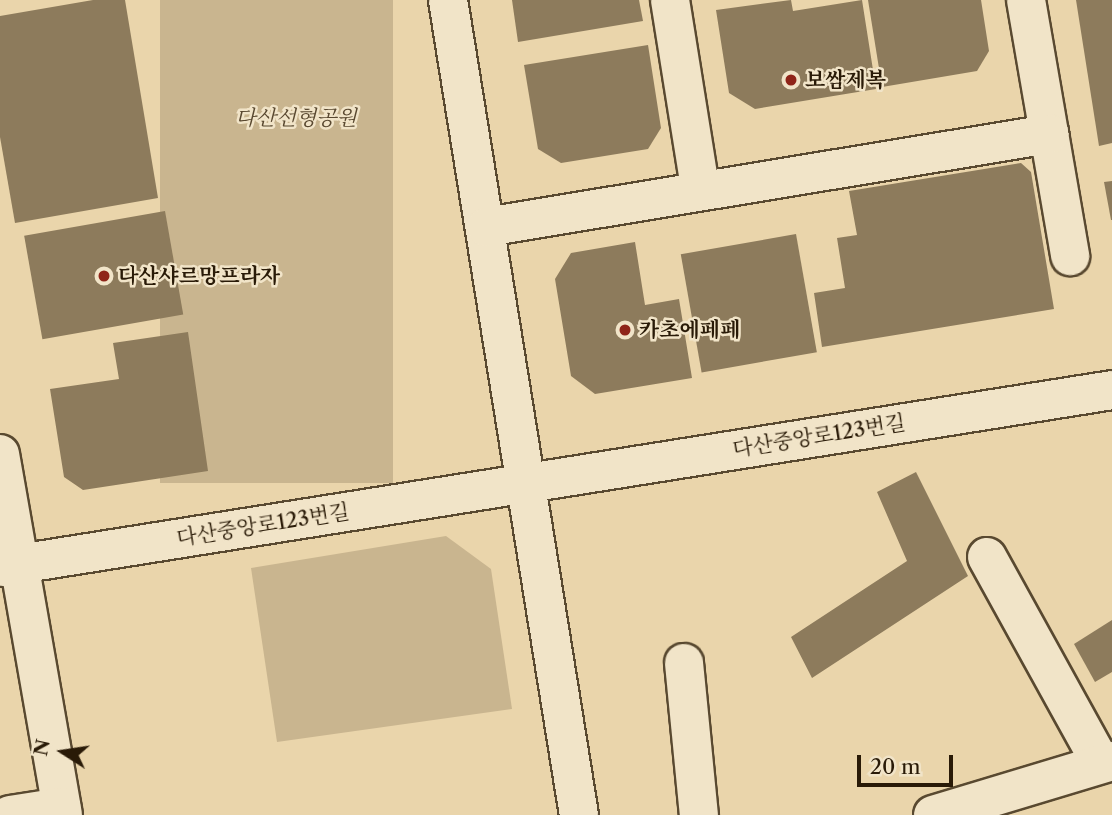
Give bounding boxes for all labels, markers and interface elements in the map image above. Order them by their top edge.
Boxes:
place label: 보쌈제복 [805,67,886,93]
marker: 보쌈제복 [783,72,799,88]
park label: 다산선형공원 [235,105,357,131]
place label: 다산샤르망프라자 [118,263,280,289]
marker: 다산샤르망프라자 [96,268,112,284]
place label: 카초에페페 [639,317,740,343]
marker: 카초에페페 [617,322,633,338]
street label: 다산중앙로123번길 [731,410,907,462]
street label: 다산중앙로123번길 [175,499,351,551]
north arrow [28,717,98,787]
text: N [29,737,55,758]
scale bar [860,742,956,786]
text: 20 m [870,754,921,779]

